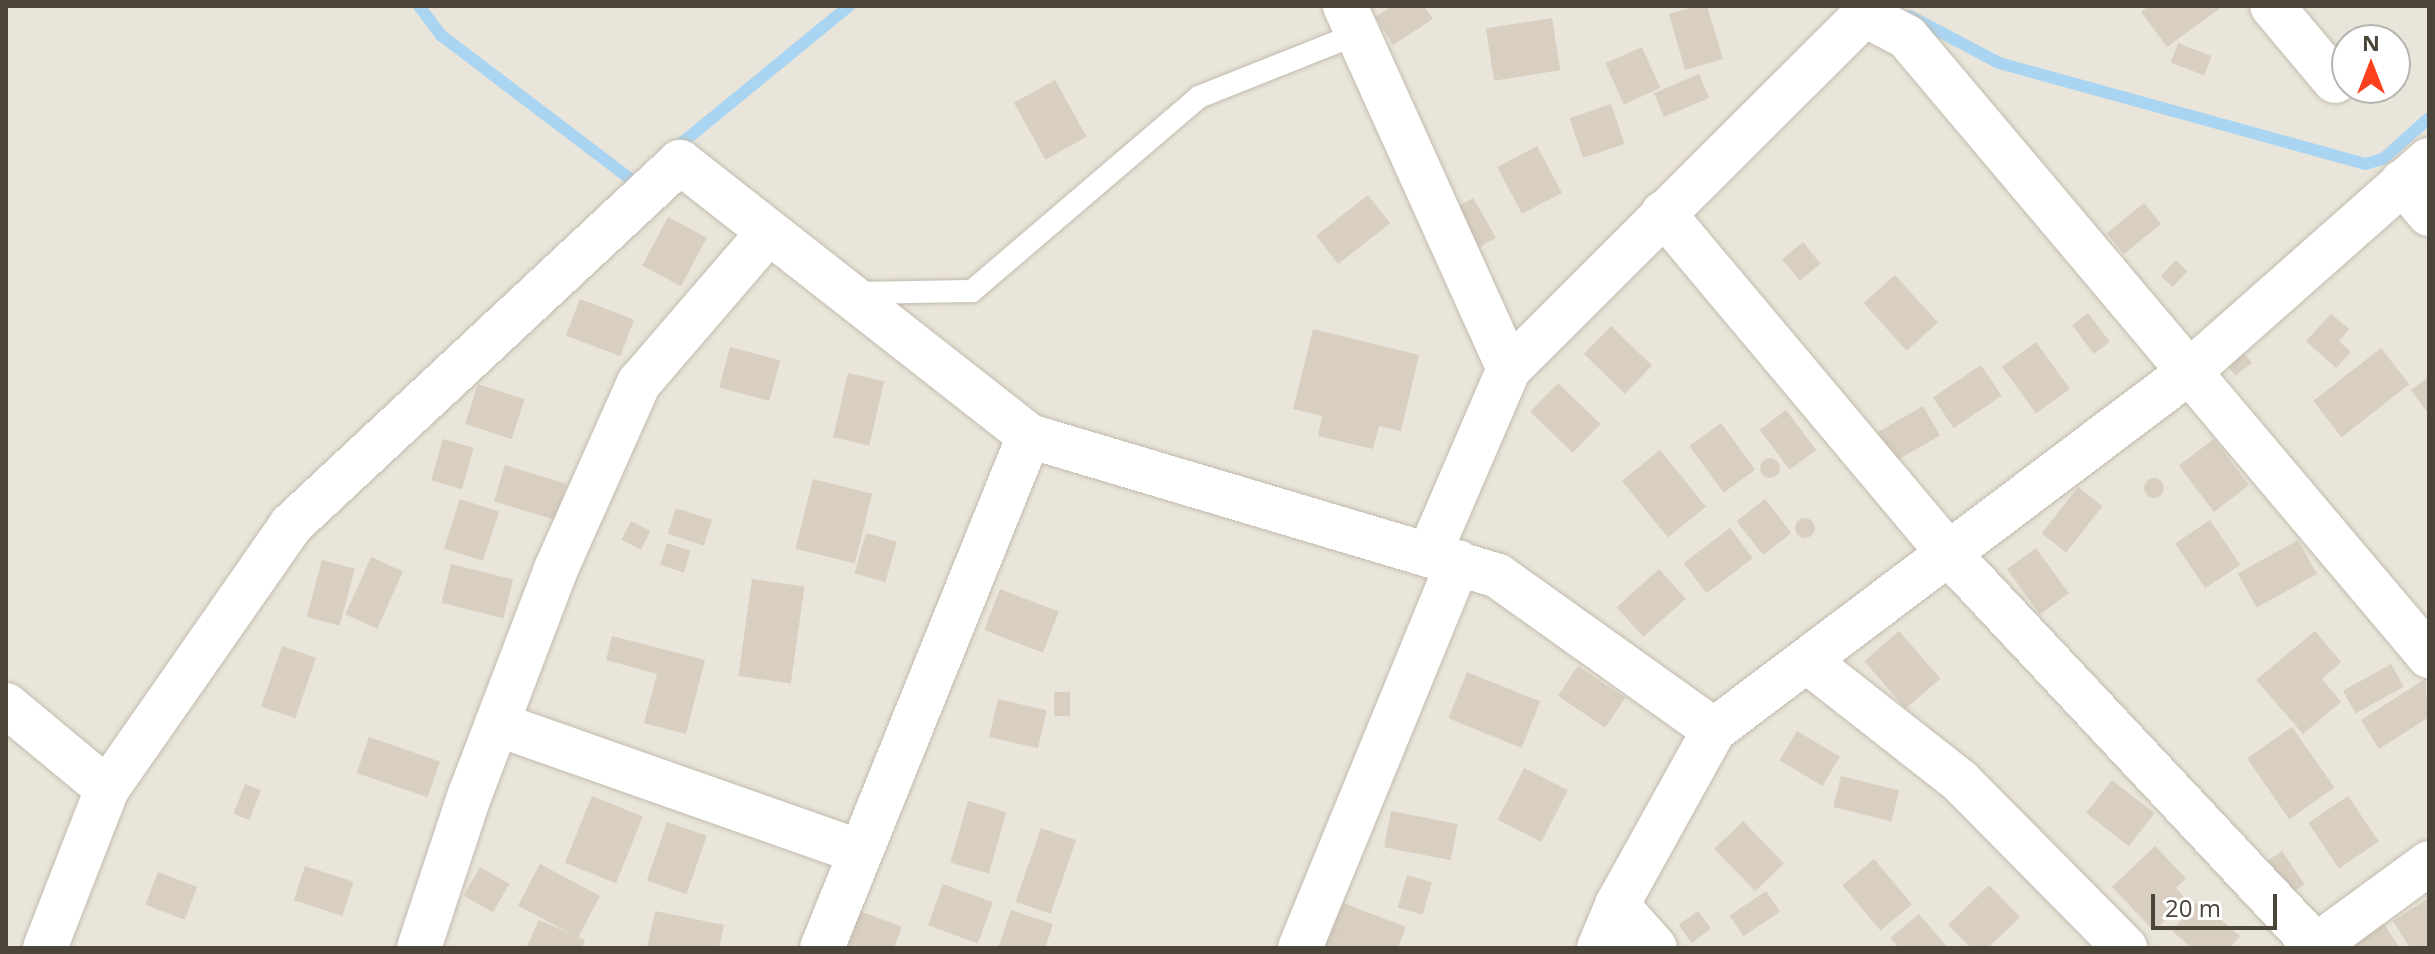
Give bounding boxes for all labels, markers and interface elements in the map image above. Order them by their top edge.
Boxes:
north arrow [2331,24,2411,104]
text: N [2362,27,2380,57]
scale bar [2155,878,2281,928]
text: 20 m [2165,891,2221,924]

